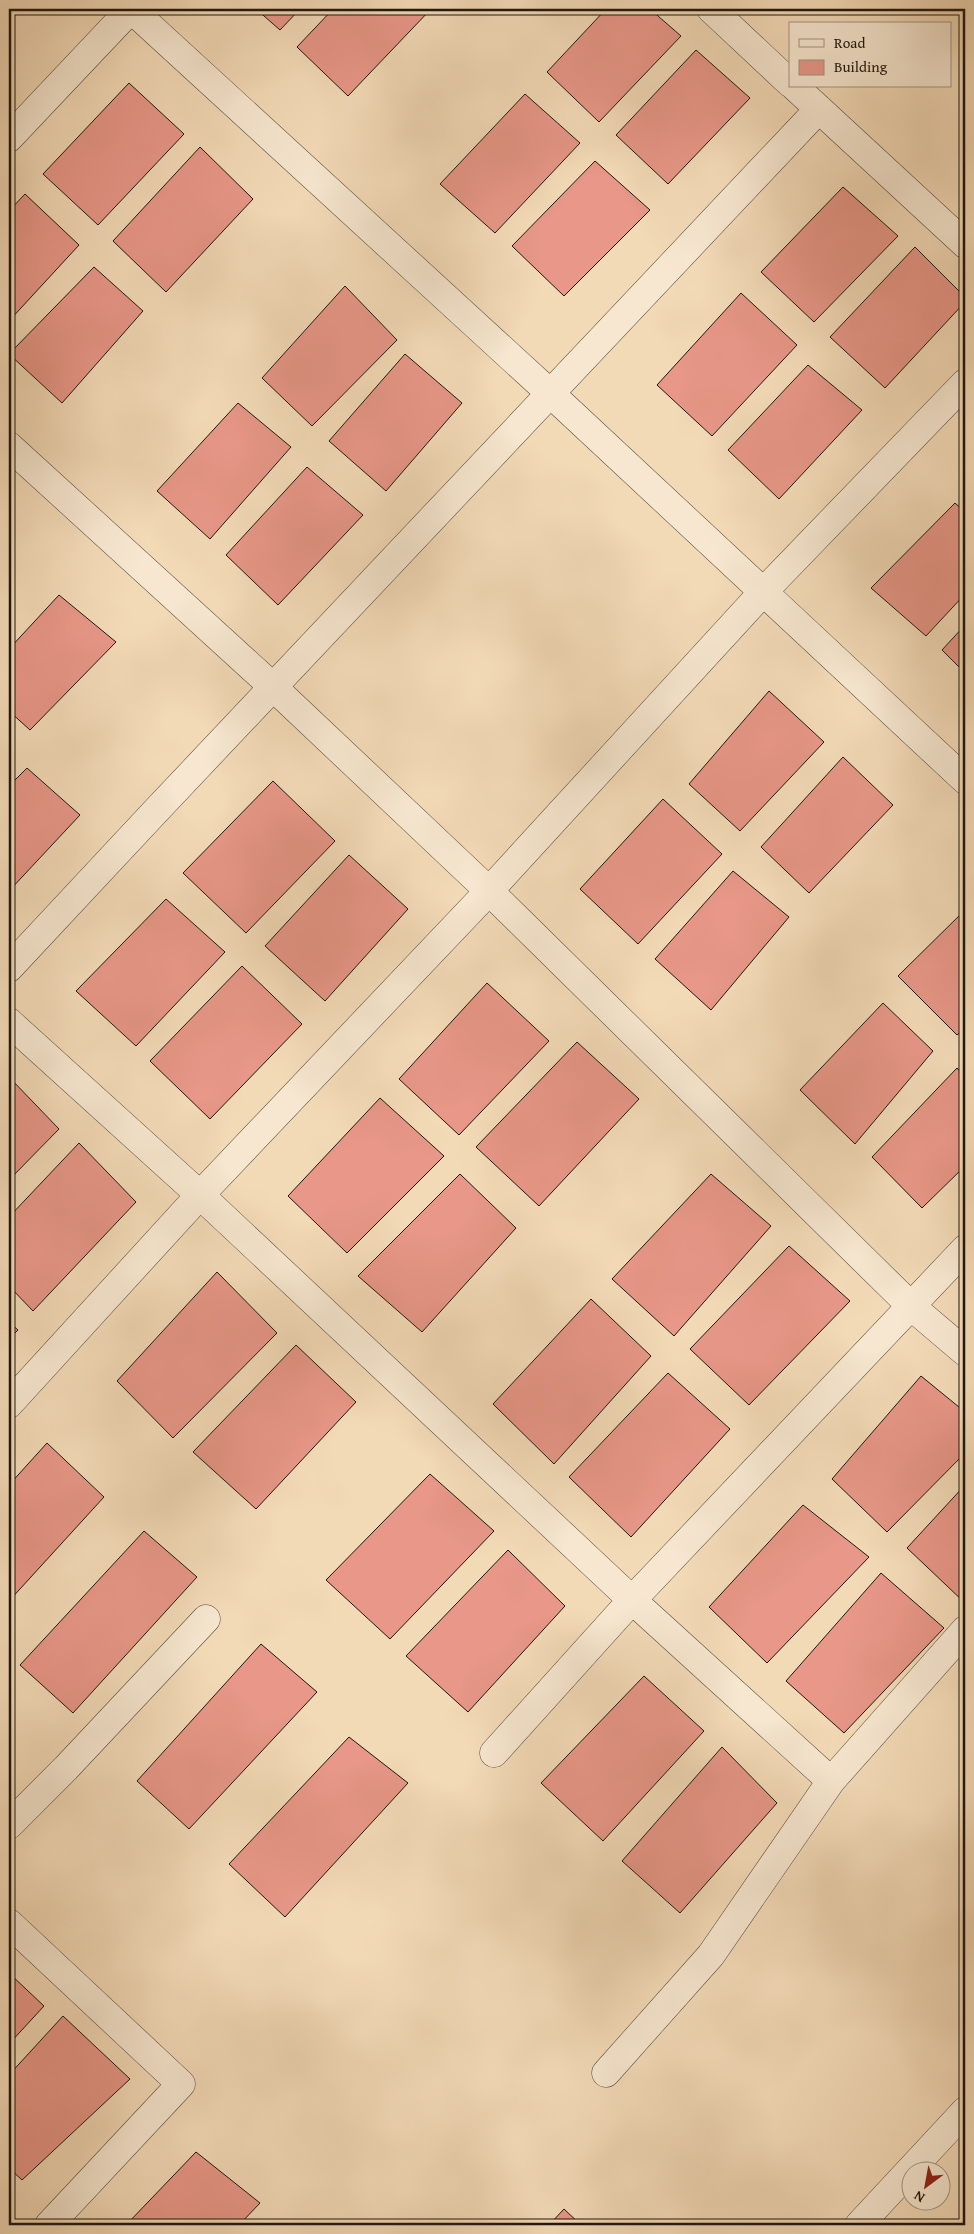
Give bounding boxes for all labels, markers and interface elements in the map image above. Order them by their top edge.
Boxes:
legend [789,22,952,88]
text: Road [834,32,865,53]
text: Building [834,56,888,77]
north arrow [902,2162,952,2212]
text: N [909,2186,928,2208]

